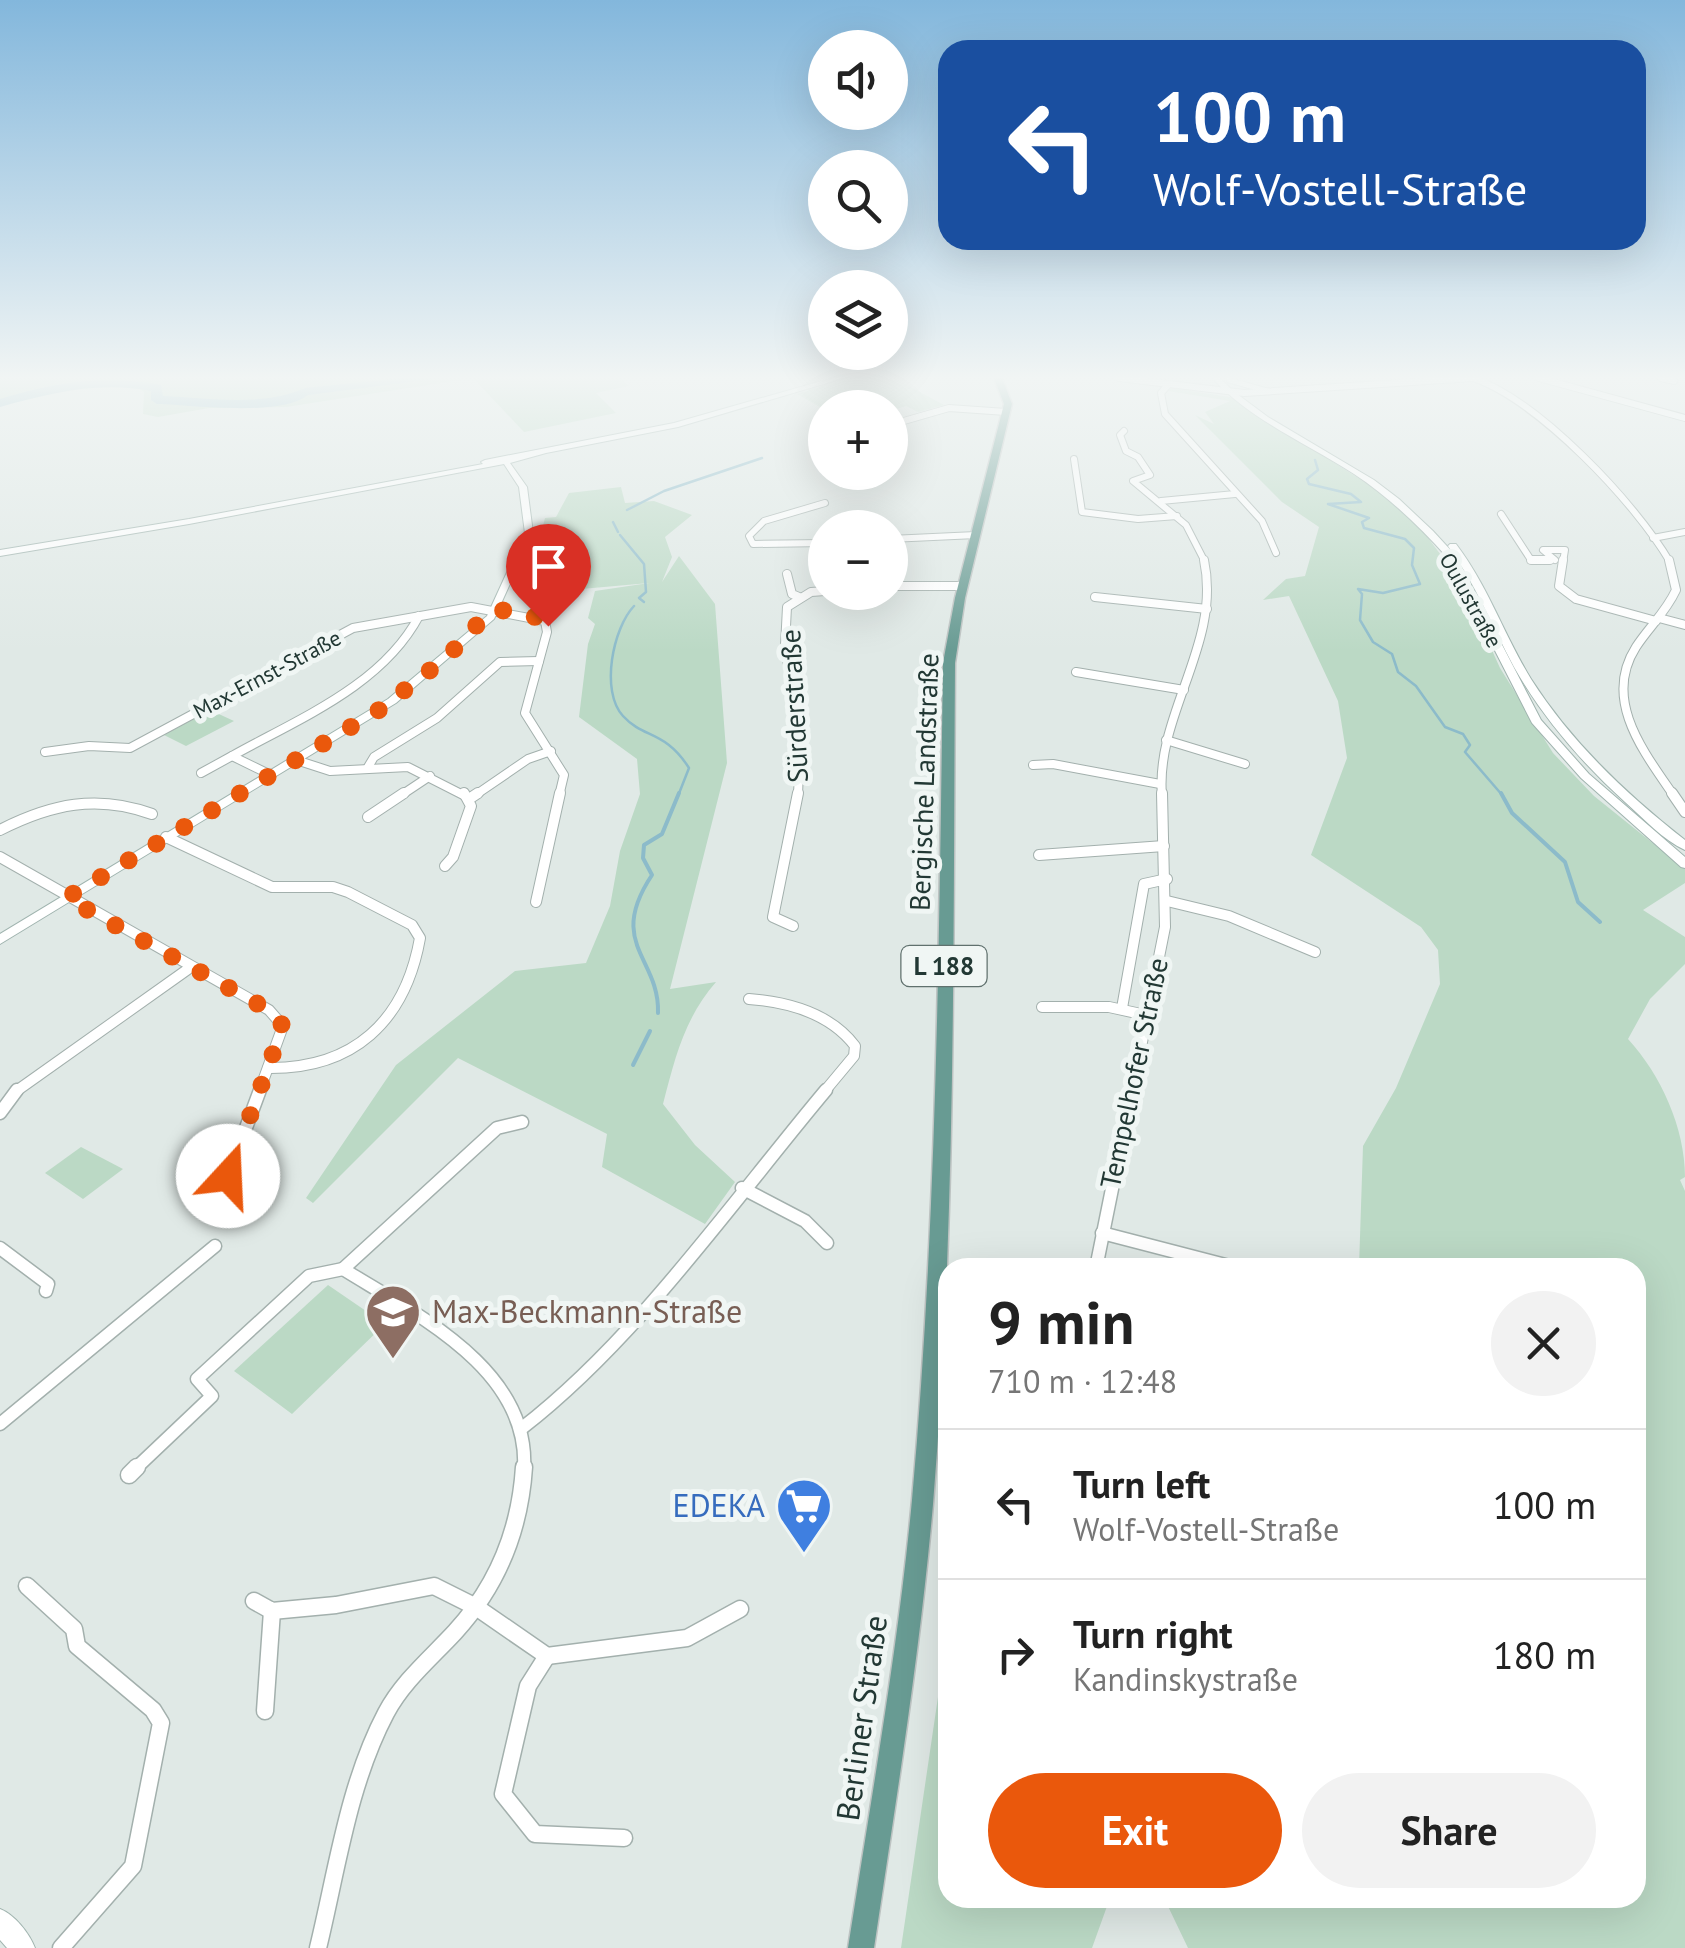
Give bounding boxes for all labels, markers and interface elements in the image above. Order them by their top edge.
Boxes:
map controls [808,30,908,610]
button: sound [808,30,908,130]
text: 100 m [1153,71,1346,161]
icon: left [988,80,1118,210]
button: search [808,150,908,250]
text: Wolf-Vostell-Straße [1153,159,1527,217]
button: layers [808,270,908,370]
button: + [808,390,908,490]
button: − [808,510,908,610]
pin [506,524,591,627]
icon: arrive [521,539,576,594]
street label: Oulustraße [1433,548,1509,652]
street label: Max-Ernst-Straße [188,623,346,725]
street label: Sürderstraße [771,628,816,784]
street label: Bergische Landstraße [901,653,946,911]
road number: L 188 [902,946,986,986]
street label: Tempelhofer Straße [1091,954,1176,1192]
position arrow [176,1124,280,1228]
school or university icon: Max-Beckmann-Straße [363,1282,423,1361]
text: 9 min [988,1283,1134,1361]
place label: Max-Beckmann-Straße [432,1290,742,1332]
button: close [1491,1291,1596,1396]
text: 710 m · 12:48 [988,1360,1177,1402]
text: Turn left [1073,1459,1210,1508]
supermarket icon: EDEKA [774,1476,834,1555]
icon: left [988,1477,1043,1532]
text: 100 m [1493,1480,1596,1529]
place label: EDEKA [672,1484,765,1526]
text: Wolf-Vostell-Straße [1073,1508,1339,1550]
text: Turn right [1073,1609,1233,1658]
street label: Berliner Straße [826,1613,896,1823]
icon: right [988,1627,1043,1682]
text: 180 m [1493,1630,1596,1679]
text: Kandinskystraße [1073,1658,1298,1700]
button: Exit [988,1773,1282,1888]
button: Share [1302,1773,1596,1888]

